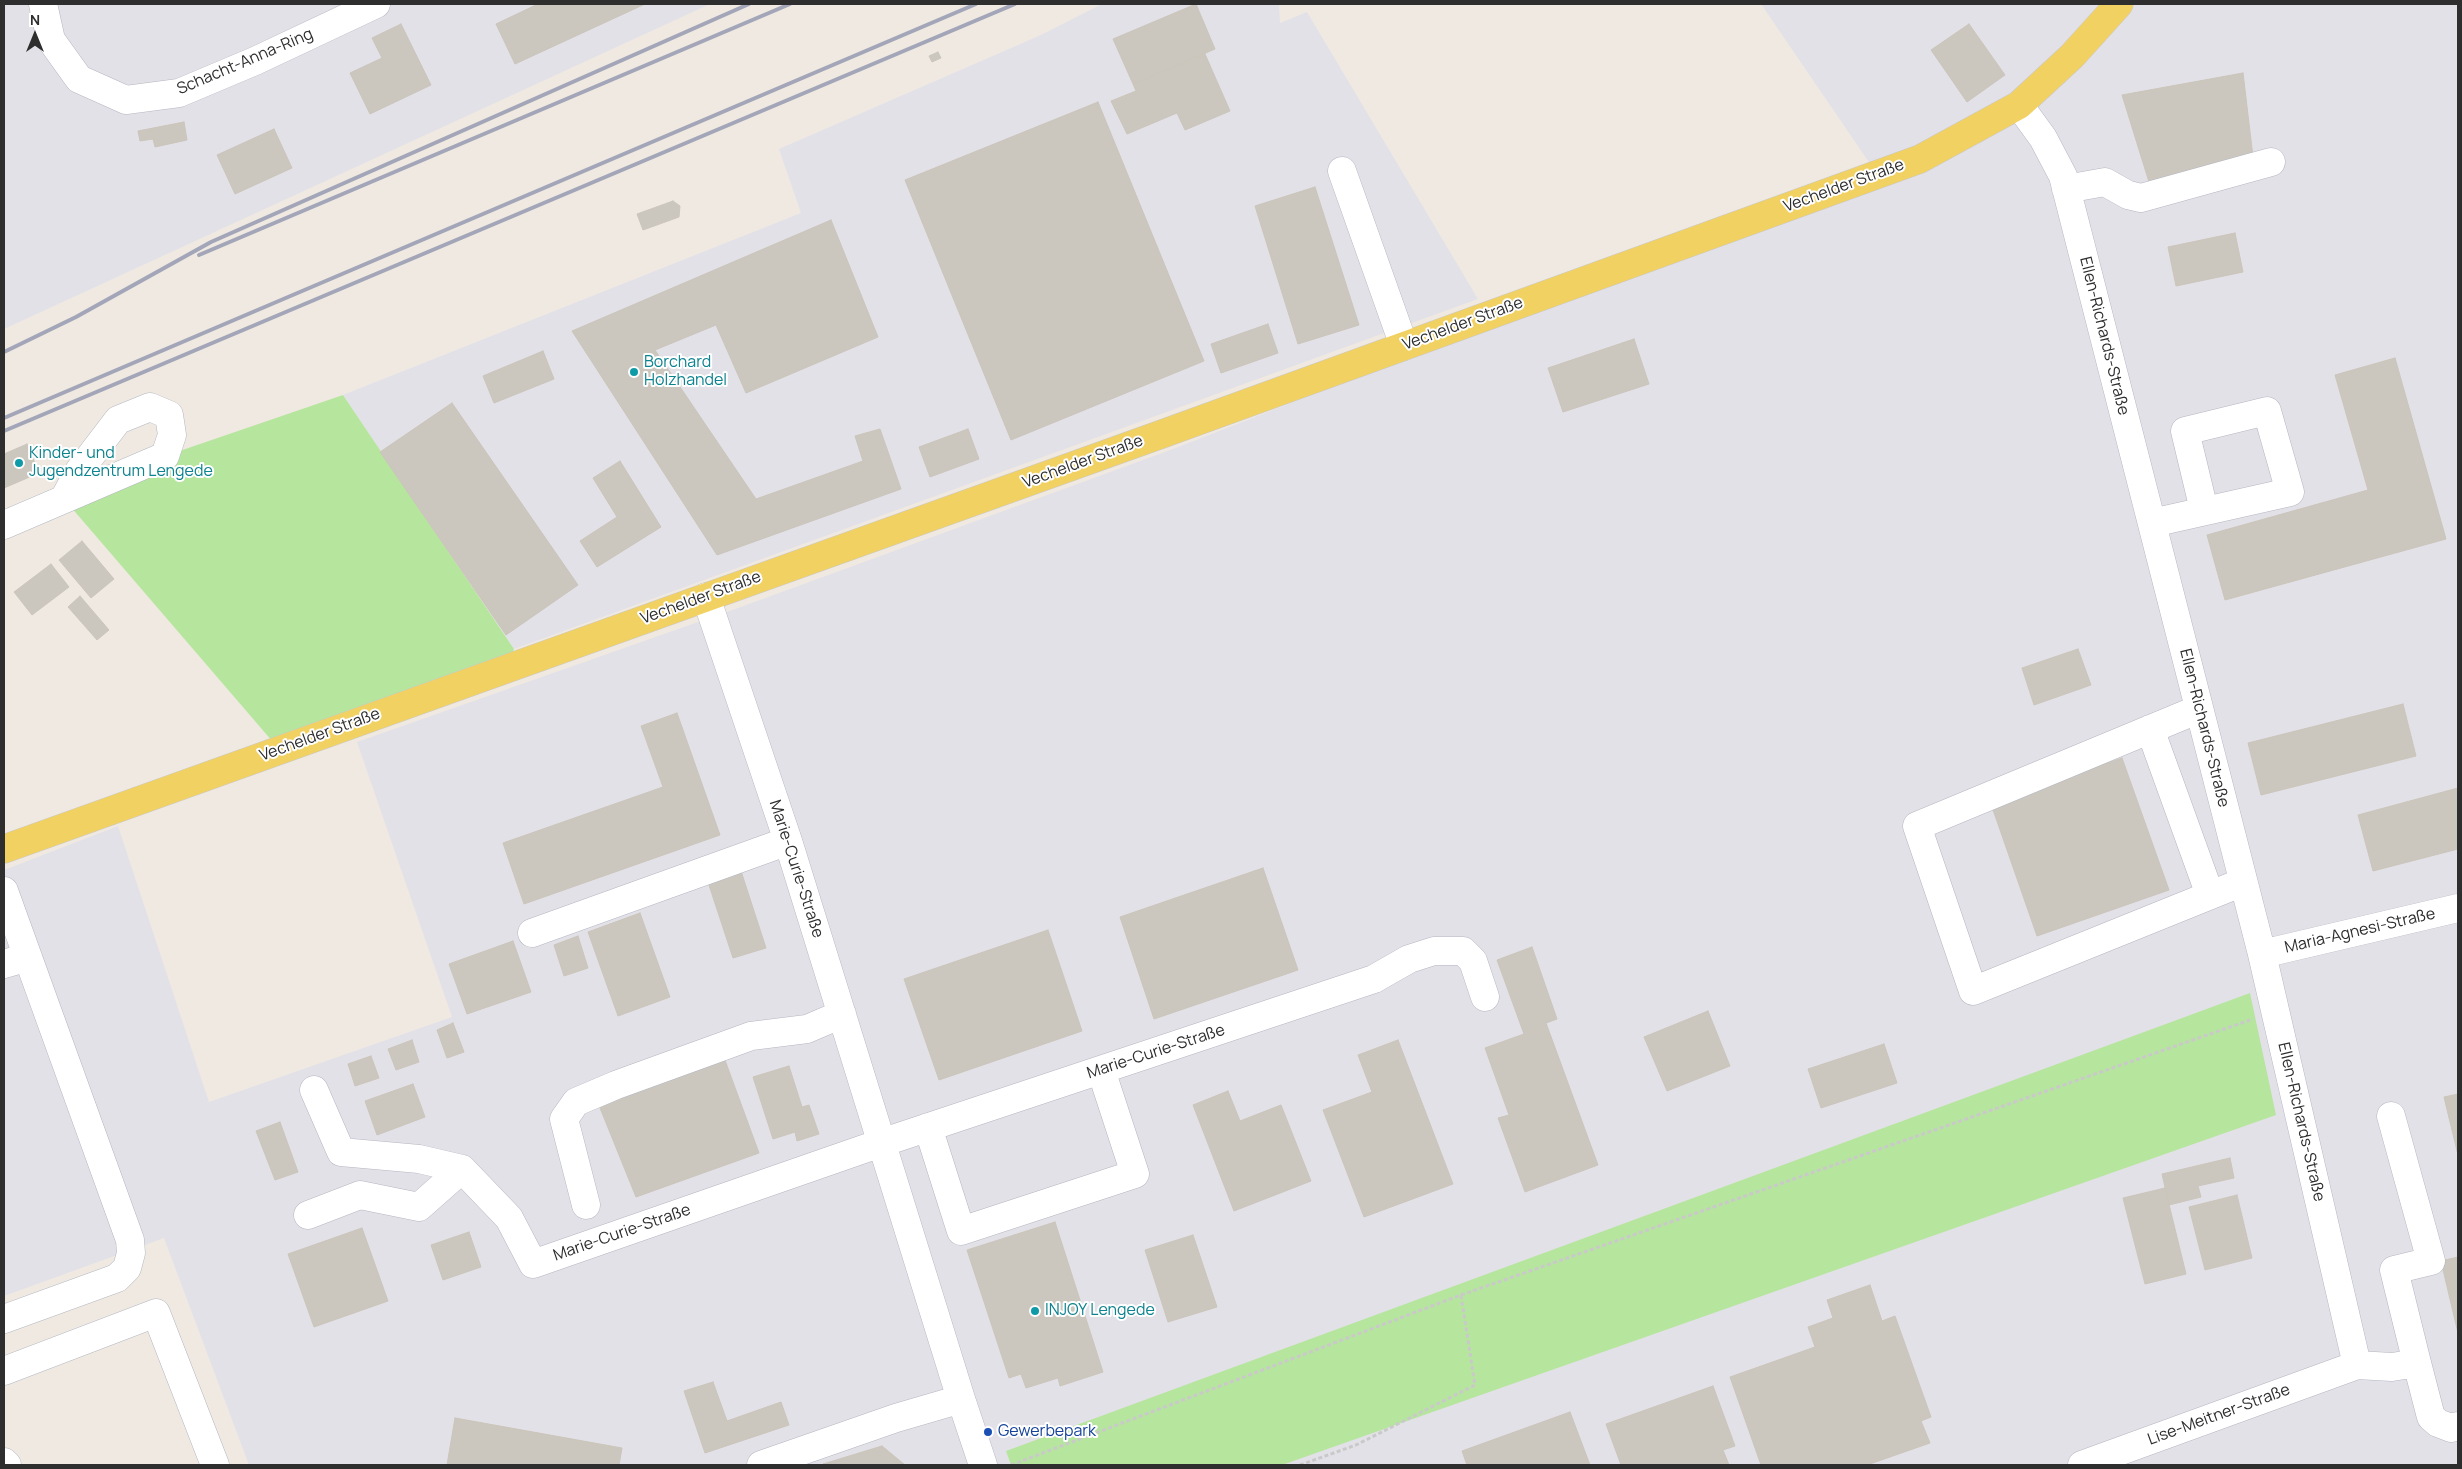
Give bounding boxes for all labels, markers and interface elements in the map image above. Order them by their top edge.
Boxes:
north arrow [10,10,60,60]
text: N [30,10,40,29]
street label: Schacht-Anna-Ring [174,25,316,99]
street label: Vechelder Straße [1781,155,1907,217]
street label: Ellen-Richards-Straße [2075,255,2133,417]
street label: Vechelder Straße [1400,293,1526,355]
place label: Borchard Holzhandel [644,353,727,391]
marker: Borchard Holzhandel [628,366,640,378]
street label: Vechelder Straße [1020,431,1146,493]
place label: Kinder- und Jugendzentrum Lengede [29,444,213,482]
marker: Kinder- und Jugendzentrum Lengede [13,457,25,469]
street label: Vechelder Straße [638,567,764,629]
street label: Ellen-Richards-Straße [2175,647,2233,809]
street label: Vechelder Straße [257,704,383,766]
street label: Marie-Curie-Straße [765,798,827,940]
street label: Maria-Agnesi-Straße [2283,904,2437,958]
street label: Marie-Curie-Straße [1085,1021,1227,1083]
street label: Ellen-Richards-Straße [2273,1041,2329,1203]
street label: Marie-Curie-Straße [551,1200,693,1266]
place label: INJOY Lengede [1045,1301,1155,1321]
marker: INJOY Lengede [1029,1305,1041,1317]
street label: Lise-Meitner-Straße [2145,1380,2293,1450]
place label: Gewerbepark [998,1422,1096,1442]
marker: Gewerbepark [982,1426,994,1438]

